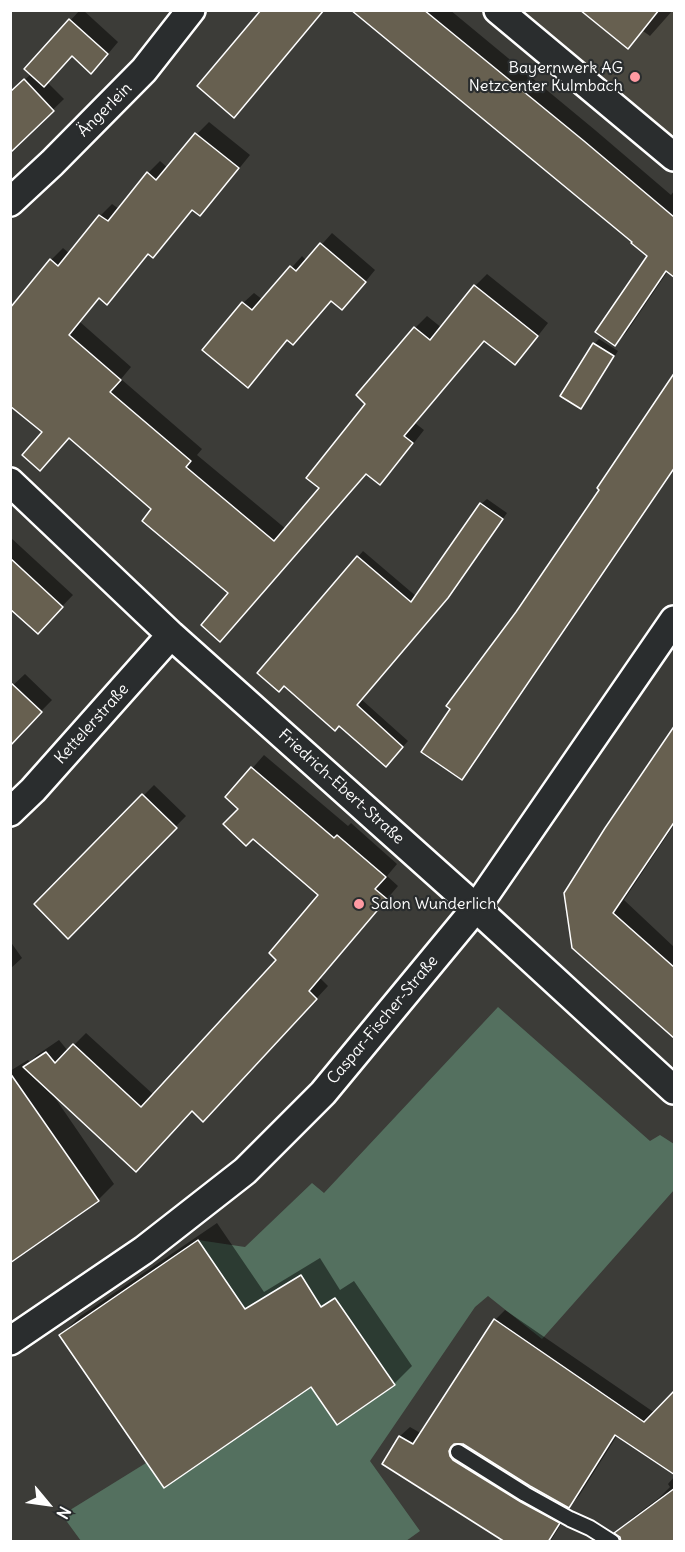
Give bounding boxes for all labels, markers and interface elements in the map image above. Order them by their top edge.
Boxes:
place label: Bayernwerk AG Netzcenter Kulmbach [469,58,623,96]
marker: Bayernwerk AG Netzcenter Kulmbach [628,70,642,84]
street label: Ängerlein [74,79,136,141]
street label: Kettelerstraße [51,680,133,768]
street label: Friedrich-Ebert-Straße [274,726,408,848]
place label: Salon Wunderlich [371,894,496,914]
marker: Salon Wunderlich [352,897,366,911]
street label: Caspar-Fischer-Straße [324,952,442,1088]
north arrow [18,1474,78,1534]
text: N [52,1503,75,1522]

